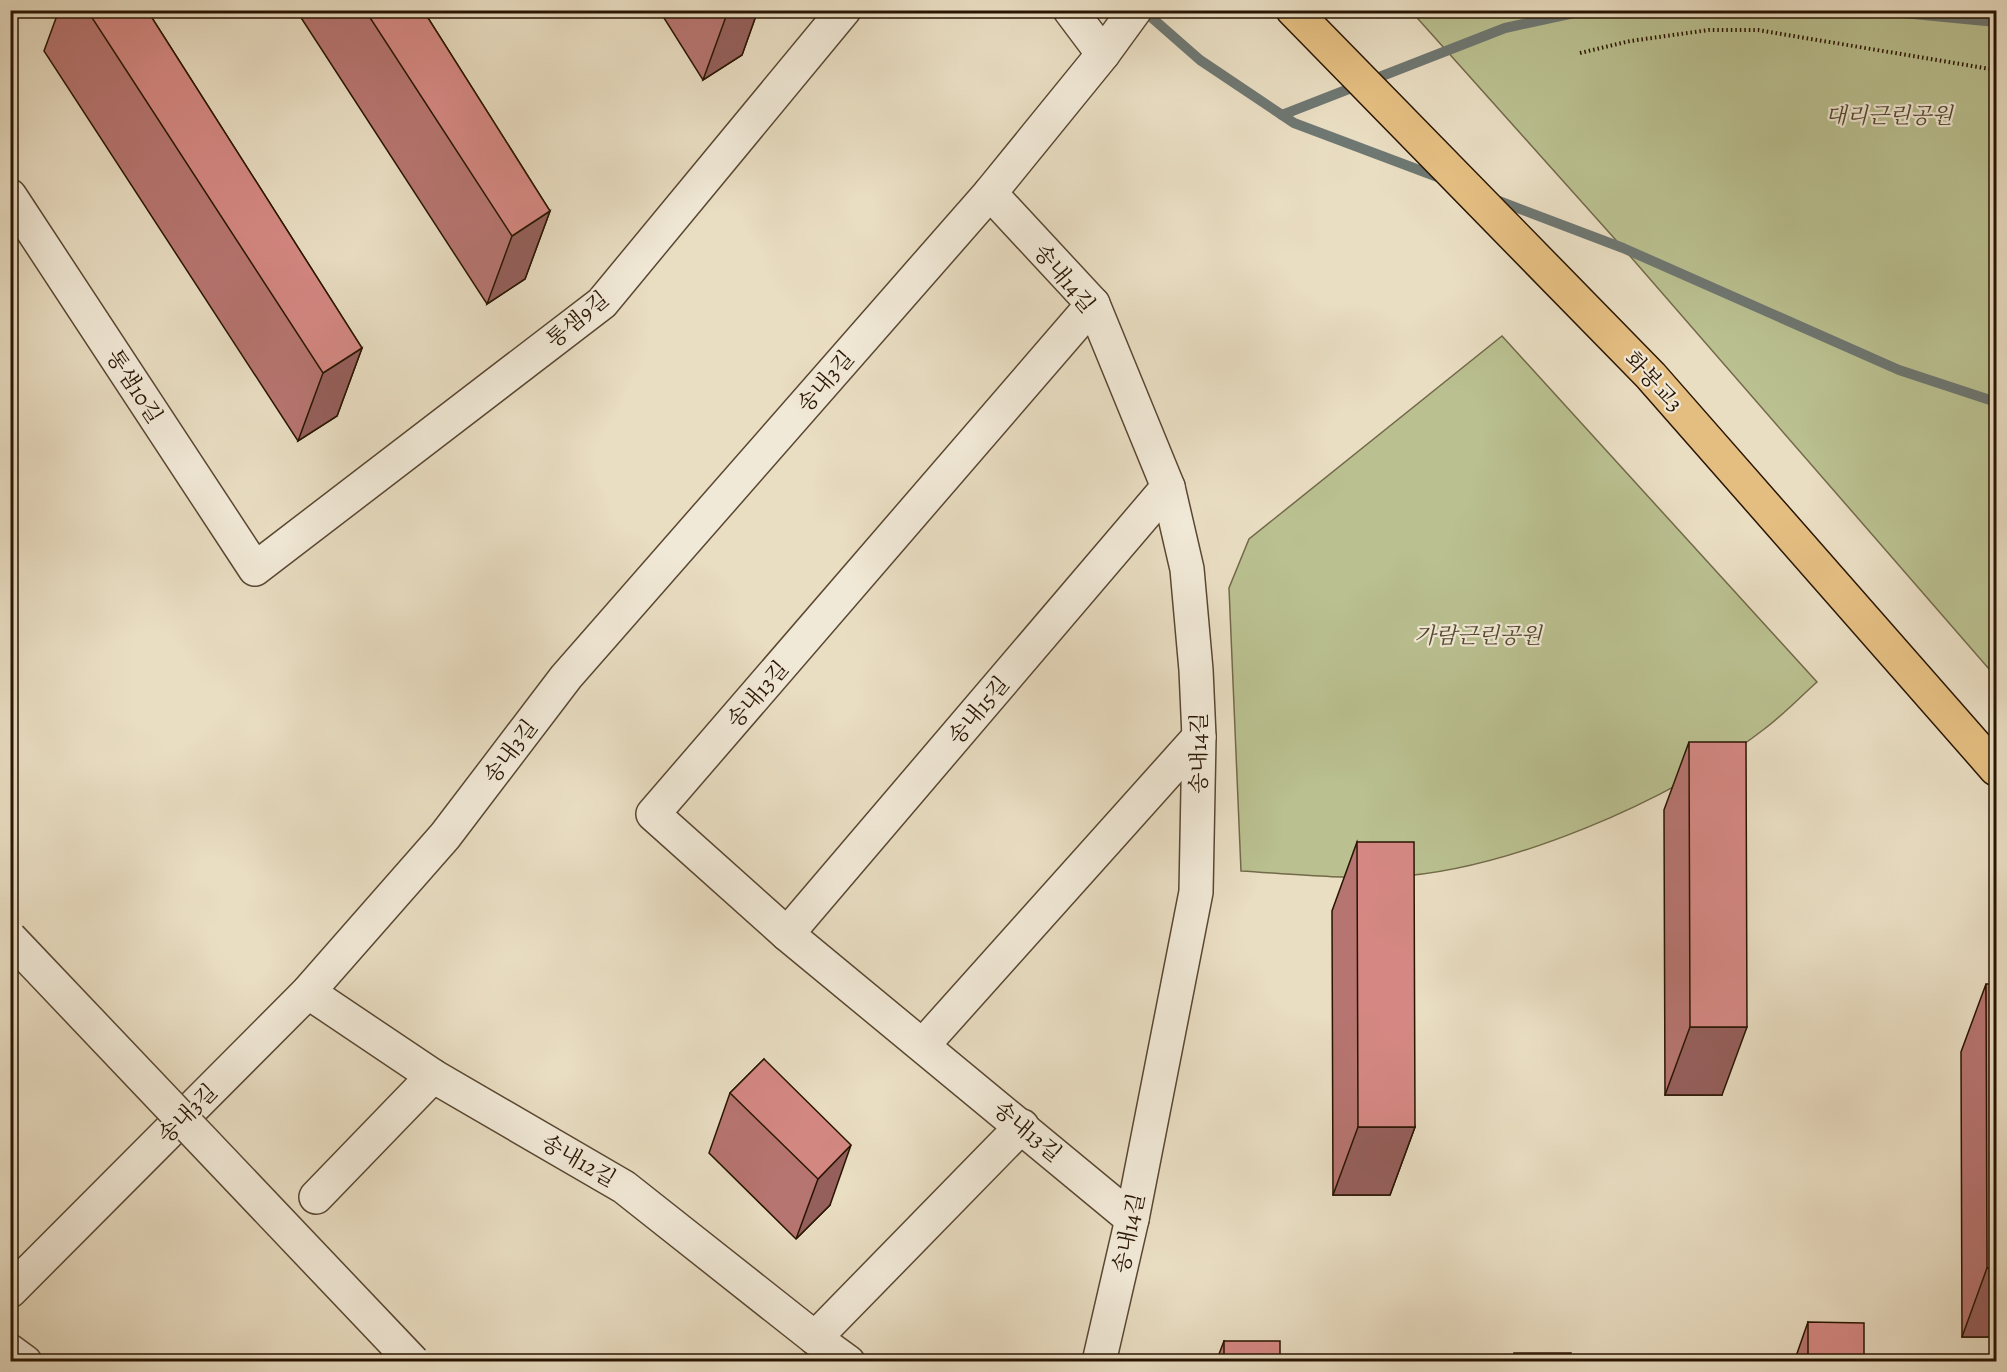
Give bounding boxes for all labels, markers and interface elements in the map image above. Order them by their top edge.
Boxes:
park label: 대리근린공원 [1825,101,1955,131]
street label: 송내14길 [1027,238,1102,319]
street label: 통샘9길 [540,285,616,355]
street label: 통샘10길 [99,344,169,430]
street label: 송내3길 [791,344,861,419]
street label: 화봉교3 [1617,345,1689,419]
park label: 가람근린공원 [1414,621,1544,651]
street label: 송내13길 [720,654,795,735]
street label: 송내15길 [941,670,1016,751]
street label: 송내14길 [1184,712,1214,794]
street label: 송내3길 [477,713,545,790]
street label: 송내3길 [151,1077,224,1150]
street label: 송내13길 [987,1094,1068,1169]
street label: 송내12길 [536,1127,621,1194]
street label: 송내14길 [1106,1190,1152,1276]

